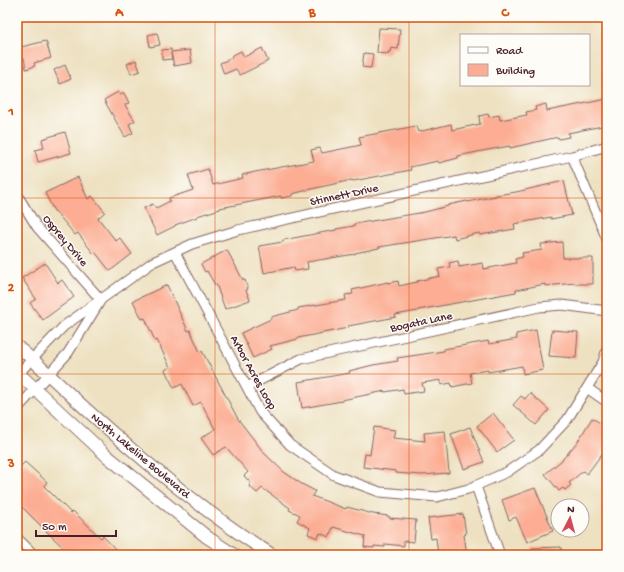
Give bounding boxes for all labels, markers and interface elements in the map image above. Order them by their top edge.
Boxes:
text: A [114,6,124,21]
text: B [308,6,317,21]
text: C [500,6,510,21]
legend [460,34,590,86]
text: Road [496,45,523,59]
text: Building [495,65,535,79]
text: 1 [7,105,14,120]
street label: Stinnett Drive [309,182,381,210]
street label: Osprey Drive [39,213,91,270]
text: 2 [8,281,15,296]
street label: Bogata Lane [388,309,455,337]
street label: Arbor Acres Loop [226,333,278,413]
street label: North Lakeline Boulevard [87,411,193,503]
text: 3 [7,457,15,472]
north arrow [550,498,590,538]
text: N [567,504,575,516]
scale bar [36,512,116,538]
text: 50 m [42,521,67,535]

